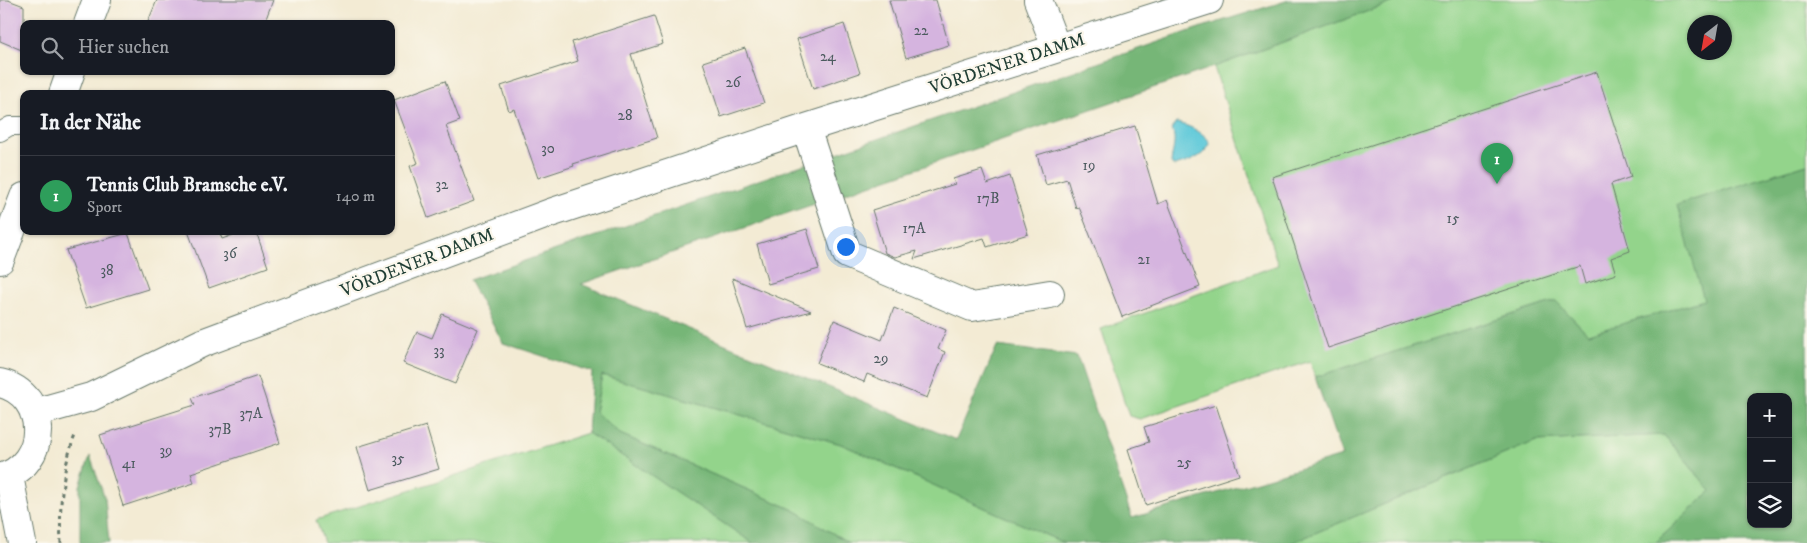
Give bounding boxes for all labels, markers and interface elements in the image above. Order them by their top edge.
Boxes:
north arrow [1687,15,1732,60]
search box [20,20,395,75]
house number: 22 [914,21,929,40]
street label: VÖRDENER DAMM [926,28,1088,100]
icon: search [38,34,66,62]
text: Hier suchen [78,36,169,59]
house number: 24 [820,47,836,66]
house number: 26 [725,73,742,92]
house number: 28 [618,106,632,125]
text: In der Nähe [40,110,141,136]
house number: 30 [541,139,555,158]
pin: 1 [1481,143,1513,184]
house number: 19 [1083,156,1095,175]
text: Tennis Club Bramsche e.V. [87,174,288,197]
house number: 32 [436,175,449,194]
text: 1 [53,186,59,206]
text: 140 m [336,186,375,206]
house number: 17B [977,189,999,208]
text: Sport [87,197,122,217]
house number: 15 [1447,209,1460,228]
house number: 17A [903,219,926,238]
street label: VÖRDENER DAMM [337,224,497,303]
your location [833,234,859,260]
house number: 36 [223,244,238,263]
house number: 21 [1138,250,1150,269]
house number: 38 [100,261,114,280]
house number: 33 [433,341,445,360]
house number: 29 [874,349,888,368]
map controls [1747,393,1792,528]
button: + [1747,393,1792,438]
house number: 37A [239,404,263,423]
house number: 37B [209,420,232,439]
button: − [1747,438,1792,483]
house number: 39 [159,441,173,460]
house number: 35 [391,449,405,468]
house number: 25 [1177,453,1192,472]
house number: 41 [122,454,136,473]
button: layers [1747,483,1792,528]

